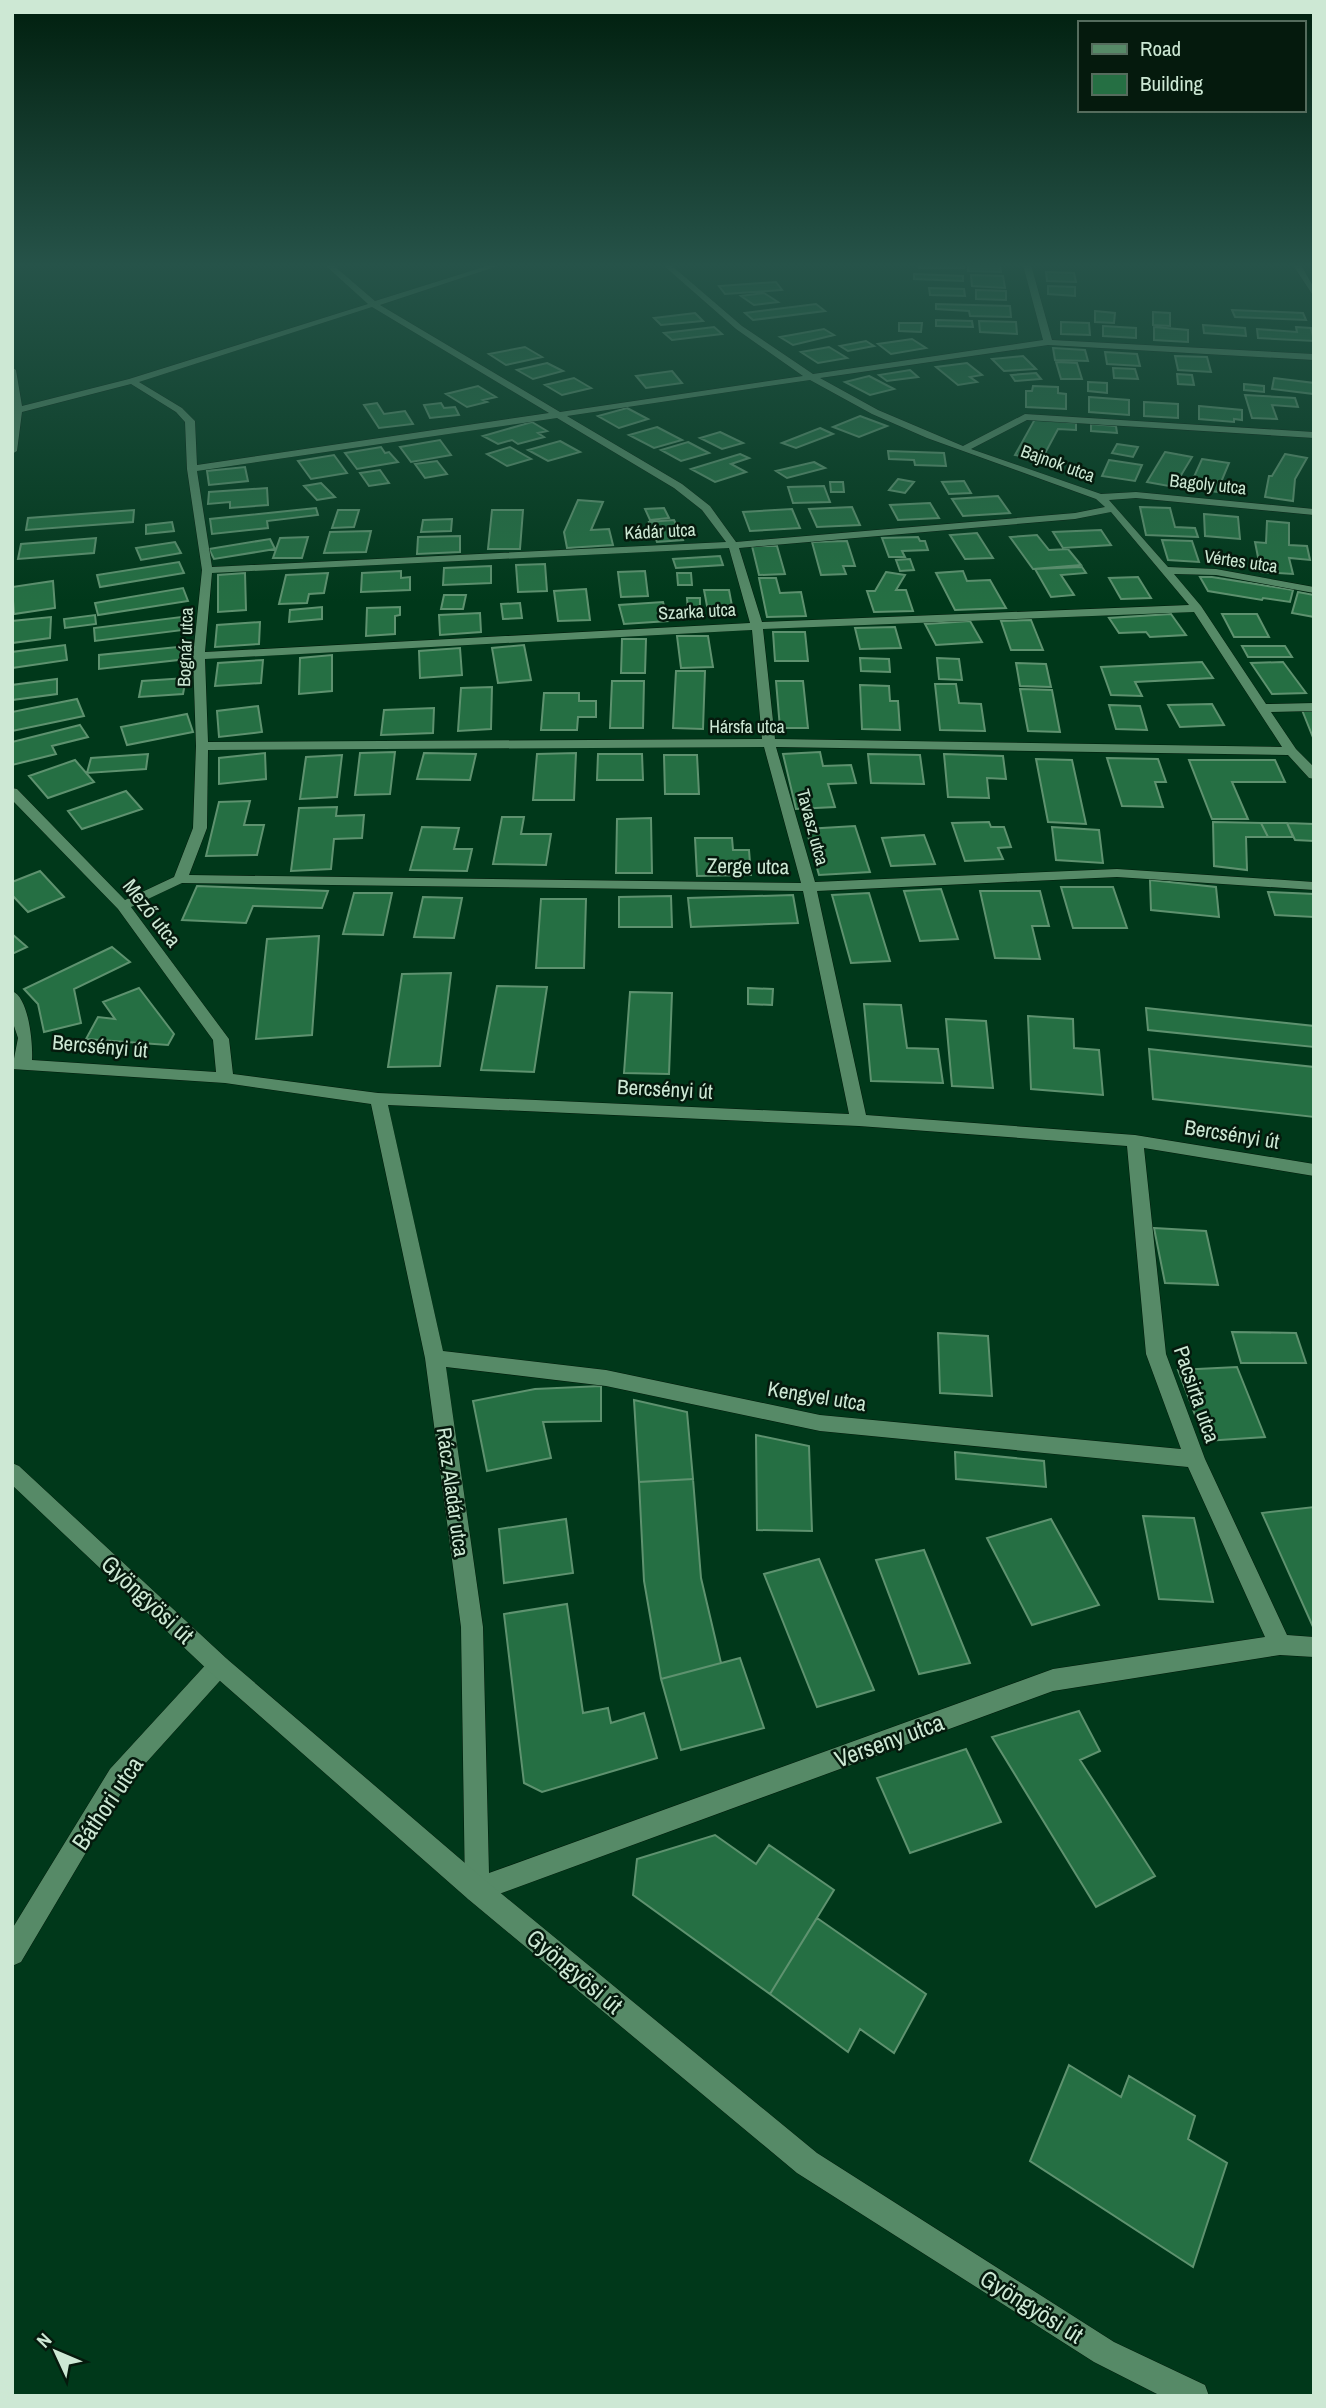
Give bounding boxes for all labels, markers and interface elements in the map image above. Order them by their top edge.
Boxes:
legend [1078,21,1305,112]
text: Road [1140,34,1181,63]
text: Building [1140,69,1204,98]
street label: Bajnok utca [1017,438,1099,488]
street label: Bagoly utca [1168,468,1248,500]
street label: Kádár utca [624,517,696,545]
street label: Vértes utca [1203,543,1279,579]
street label: Szarka utca [657,596,737,626]
street label: Bognár utca [171,607,199,687]
street label: Hársfa utca [709,714,785,739]
street label: Tavasz utca [791,786,835,868]
street label: Zerge utca [707,851,790,881]
street label: Mező utca [116,873,188,954]
street label: Bercsényi út [51,1027,149,1065]
street label: Bercsényi út [616,1072,714,1106]
street label: Bercsényi út [1182,1112,1282,1156]
street label: Pacsirta utca [1167,1342,1227,1447]
street label: Kengyel utca [766,1374,869,1418]
street label: Rácz Aladár utca [430,1426,476,1559]
street label: Gyöngyösi út [95,1548,202,1651]
street label: Verseny utca [830,1705,948,1774]
street label: Báthori utca [64,1750,150,1856]
street label: Gyöngyösi út [520,1921,630,2021]
street label: Gyöngyösi út [974,2262,1090,2351]
north arrow [21,2317,91,2387]
text: N [31,2327,57,2353]

